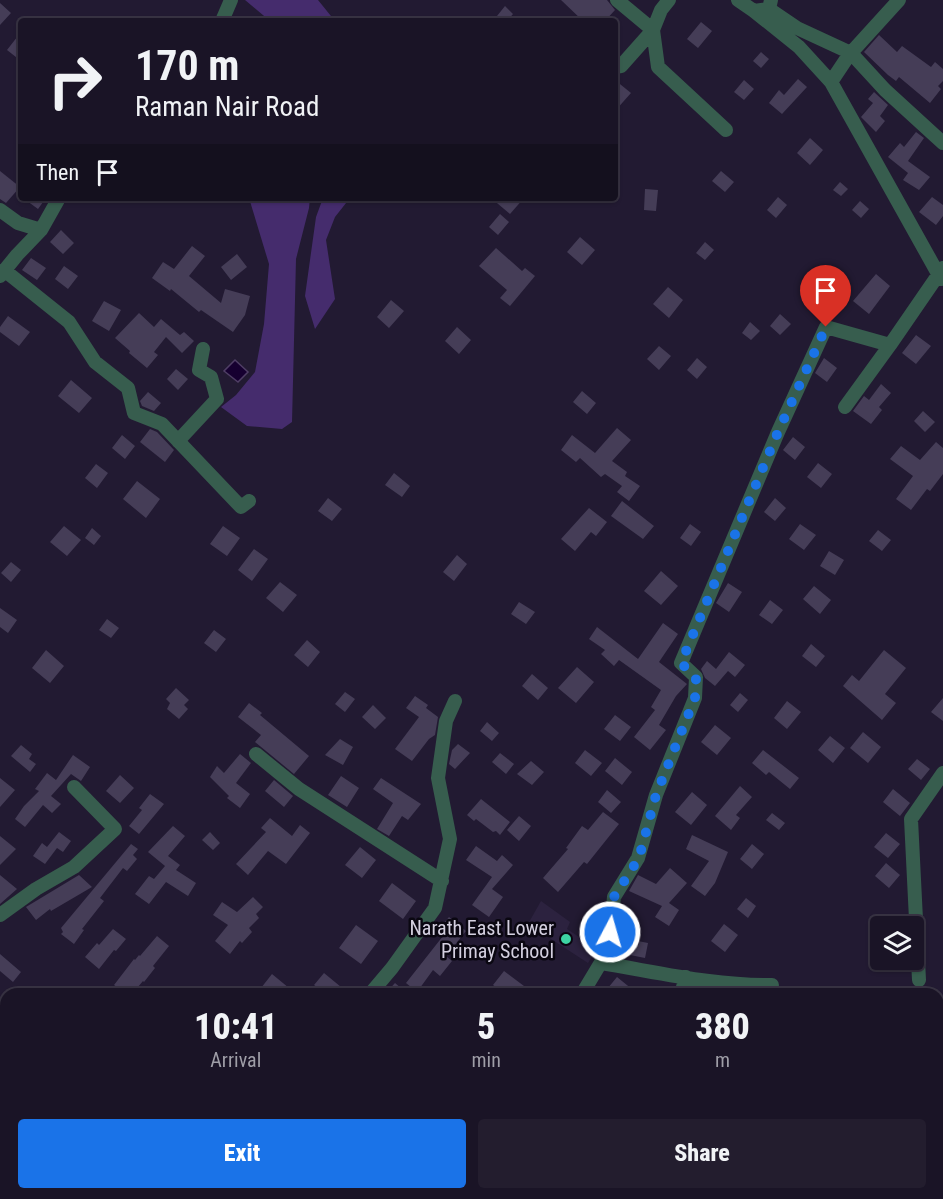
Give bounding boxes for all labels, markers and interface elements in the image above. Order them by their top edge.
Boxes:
text: 170 m [135,41,240,90]
icon: right [36,42,114,120]
text: Raman Nair Road [135,91,319,123]
icon: arrive [91,156,124,189]
text: Then [36,160,79,185]
pin [800,265,851,327]
icon: arrive [809,274,842,307]
position arrow [578,900,642,964]
place label: Narath East Lower Primay School [409,916,554,963]
map controls [870,916,924,970]
button: layers [870,916,924,970]
marker: Narath East Lower Primay School [559,932,573,946]
text: 10:41 [194,1006,277,1048]
text: 5 [477,1006,495,1048]
text: 380 [695,1006,750,1048]
text: Arrival [210,1048,261,1072]
text: min [472,1048,501,1072]
text: m [715,1048,730,1072]
button: Exit [18,1119,466,1188]
button: Share [478,1119,926,1188]

